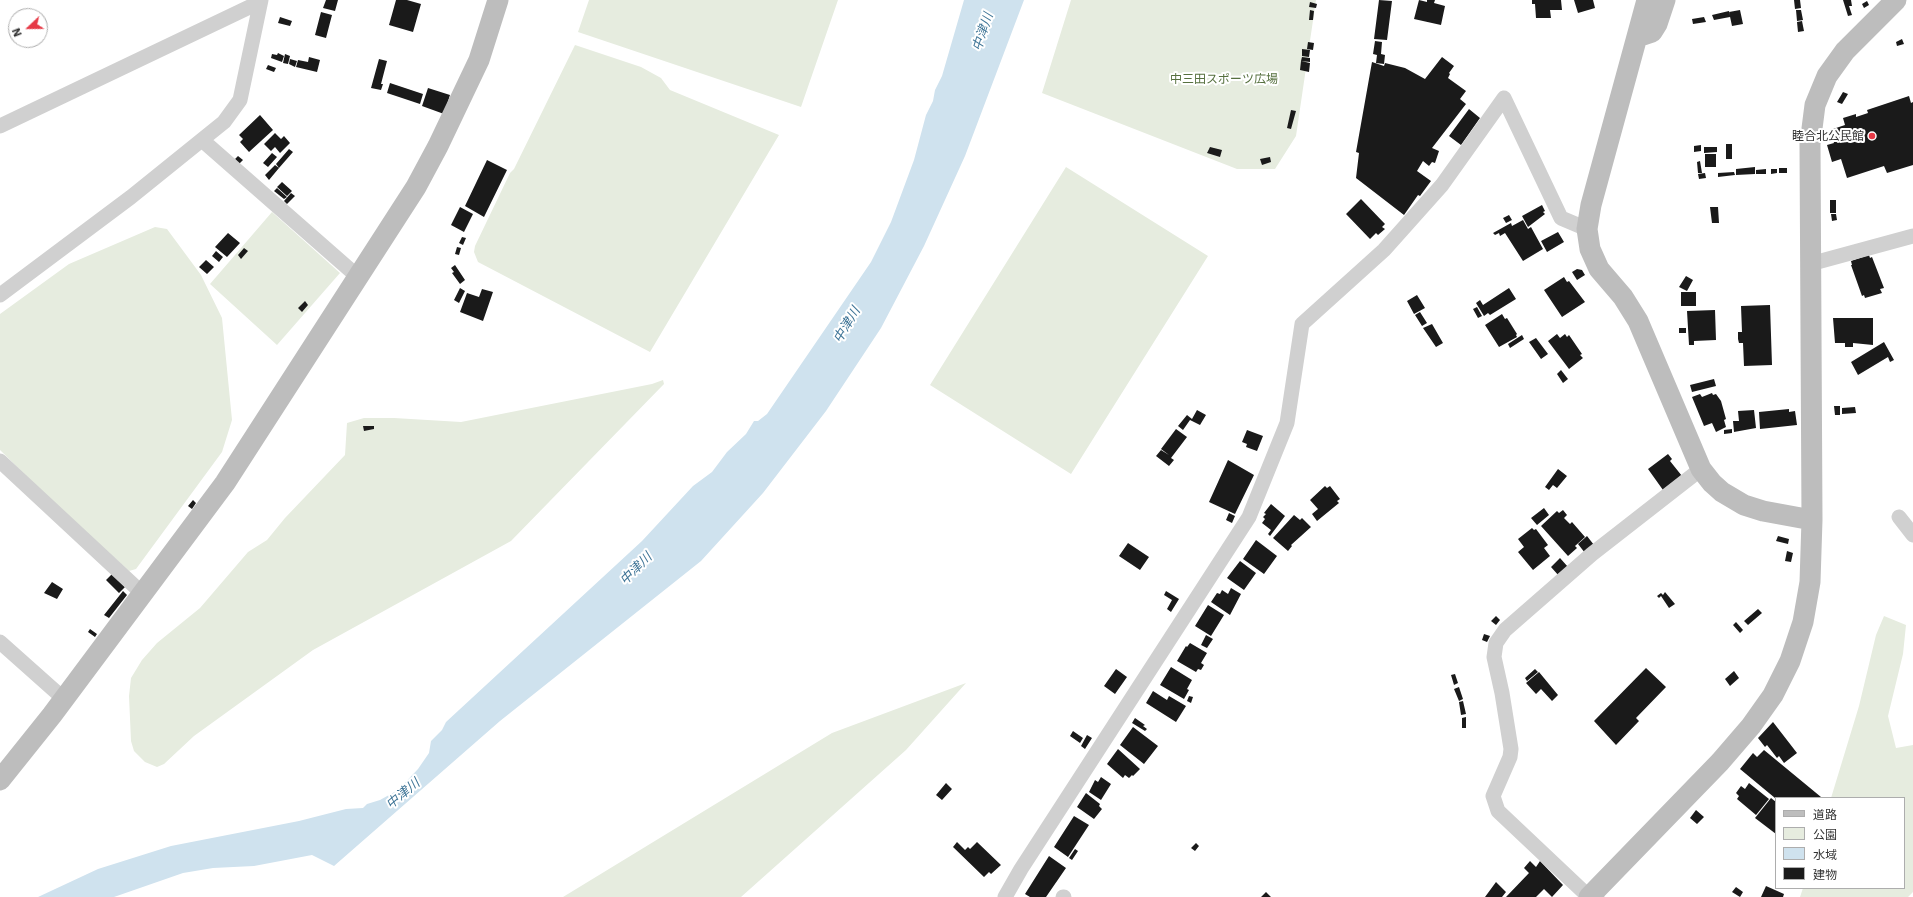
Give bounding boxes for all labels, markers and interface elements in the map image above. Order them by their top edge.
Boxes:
north arrow [8,8,48,48]
water label: 中津川 [970,11,996,53]
text: N [10,26,25,39]
park label: 中三田スポーツ広場 [1170,72,1278,86]
place label: 睦合北公民館 [1792,129,1864,143]
marker: 睦合北公民館 [1867,131,1877,141]
water label: 中津川 [830,304,864,346]
water label: 中津川 [617,550,655,588]
water label: 中津川 [383,775,423,813]
legend [1775,797,1905,889]
text: 道路 [1813,808,1837,822]
text: 公園 [1813,828,1837,842]
text: 水域 [1813,848,1837,862]
text: 建物 [1813,868,1837,882]

